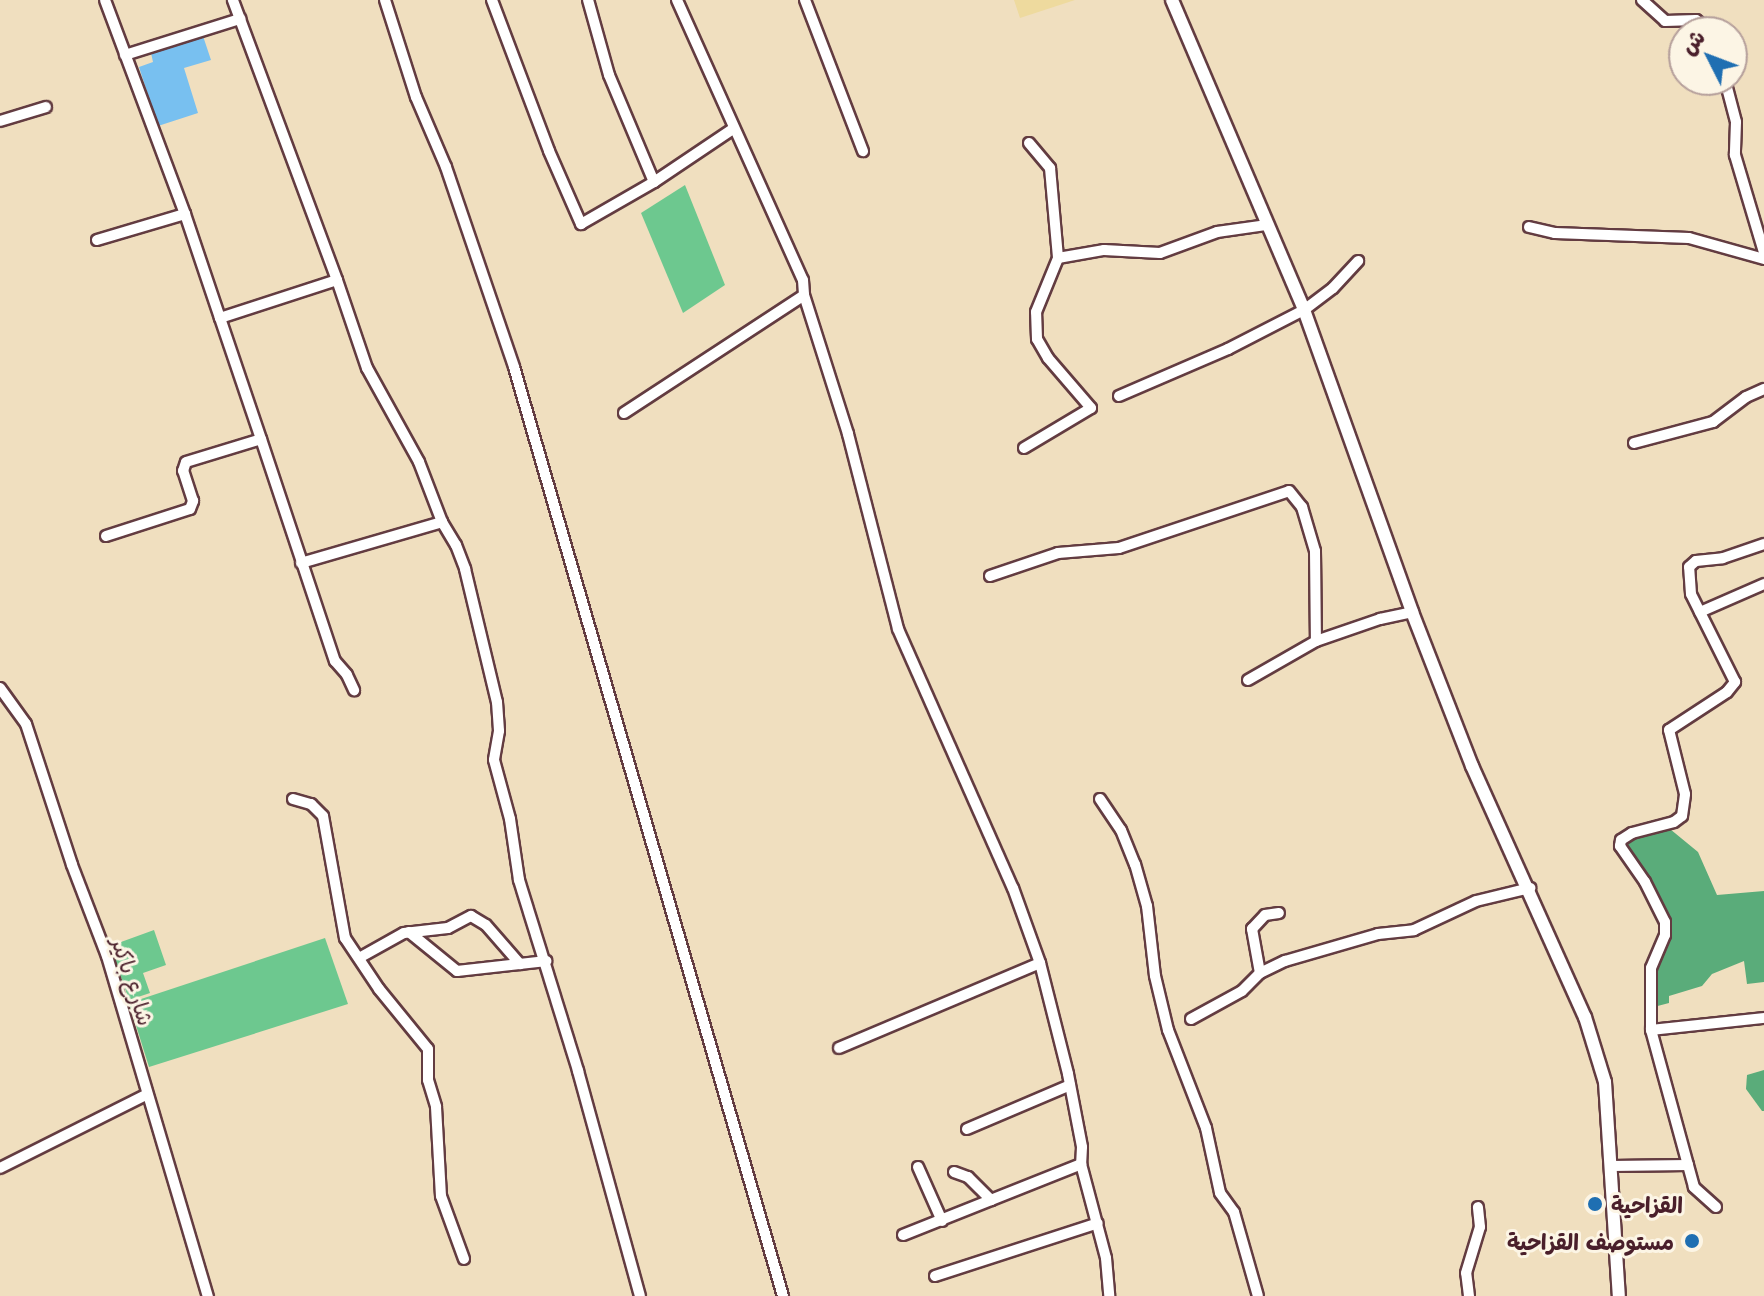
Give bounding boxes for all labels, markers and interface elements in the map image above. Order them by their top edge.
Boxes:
north arrow [1668,16,1748,96]
text: ش [1671,21,1712,61]
street label: شارع باكير [107,933,161,1029]
place label: القزاحية [1611,1191,1683,1217]
marker: القزاحية [1586,1195,1604,1213]
place label: مستوصف القزاحية [1507,1228,1674,1254]
marker: مستوصف القزاحية [1681,1230,1703,1252]

